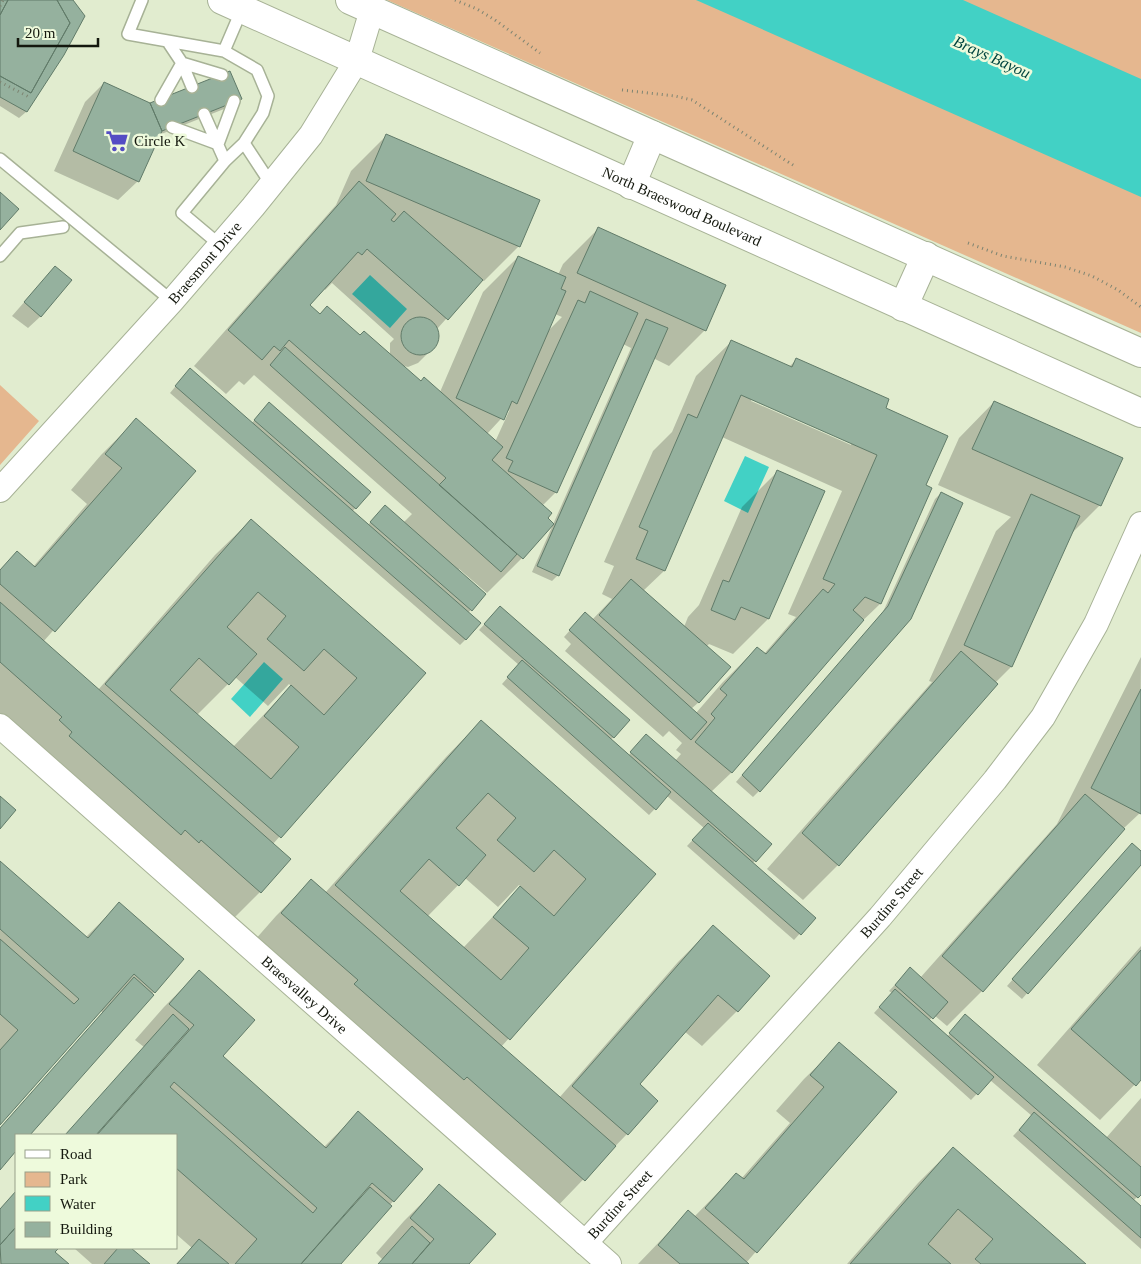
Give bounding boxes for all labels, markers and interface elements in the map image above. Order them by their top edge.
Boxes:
scale bar [18,15,98,47]
text: 20 m [25,25,56,41]
water label: Brays Bayou [951,33,1033,82]
supermarket icon: Circle K [104,128,130,154]
place label: Circle K [134,133,185,149]
street label: North Braeswood Boulevard [600,164,764,249]
street label: Braesmont Drive [165,218,245,307]
street label: Burdine Street [857,864,926,941]
street label: Braesvalley Drive [258,953,351,1037]
legend [15,1134,178,1249]
text: Road [60,1146,92,1162]
street label: Burdine Street [585,1166,656,1242]
text: Park [60,1171,88,1187]
text: Water [60,1196,95,1212]
text: Building [60,1221,113,1237]

